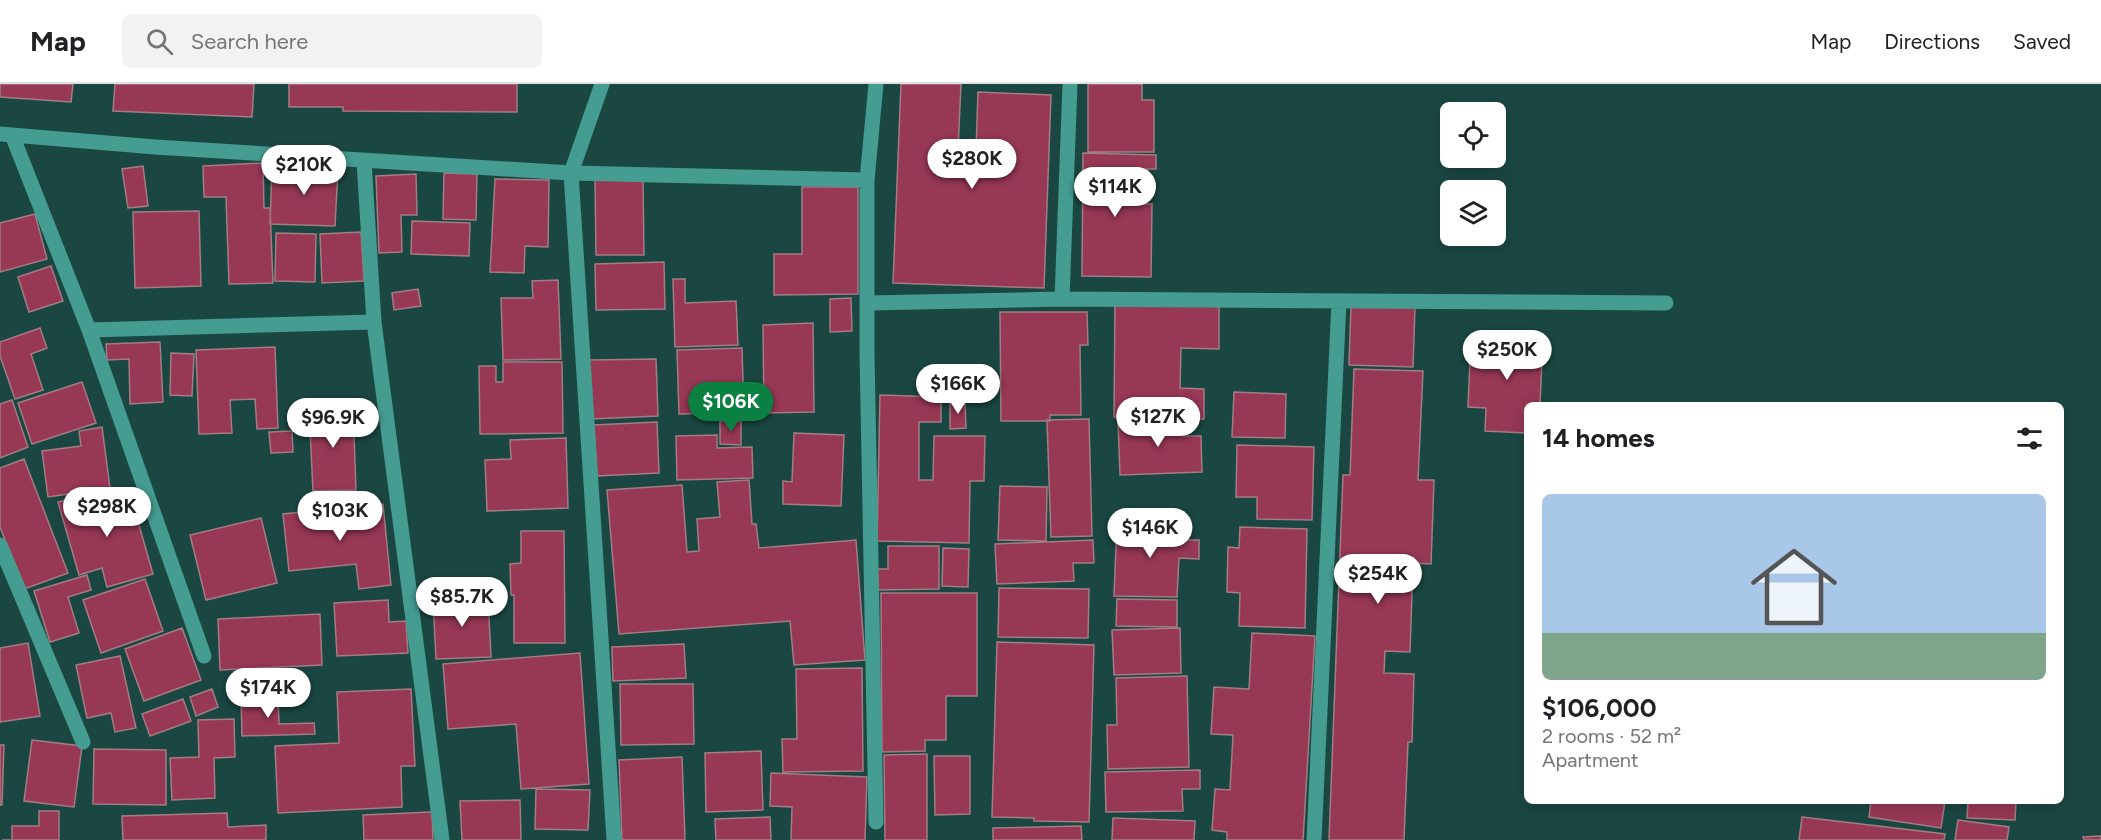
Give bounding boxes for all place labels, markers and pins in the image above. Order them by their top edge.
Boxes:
pin: $280K [930,139,1014,190]
pin: $210K [262,145,346,196]
pin: $114K [1073,167,1157,218]
pin: $250K [1465,330,1549,381]
pin: $166K [916,364,1000,415]
pin: $106K [689,382,773,433]
pin: $127K [1116,397,1200,448]
pin: $96.9K [284,398,382,449]
pin: $298K [65,487,149,538]
pin: $103K [298,491,382,542]
pin: $146K [1108,508,1192,559]
pin: $254K [1336,554,1420,605]
pin: $85.7K [413,577,511,628]
pin: $174K [226,668,310,719]

